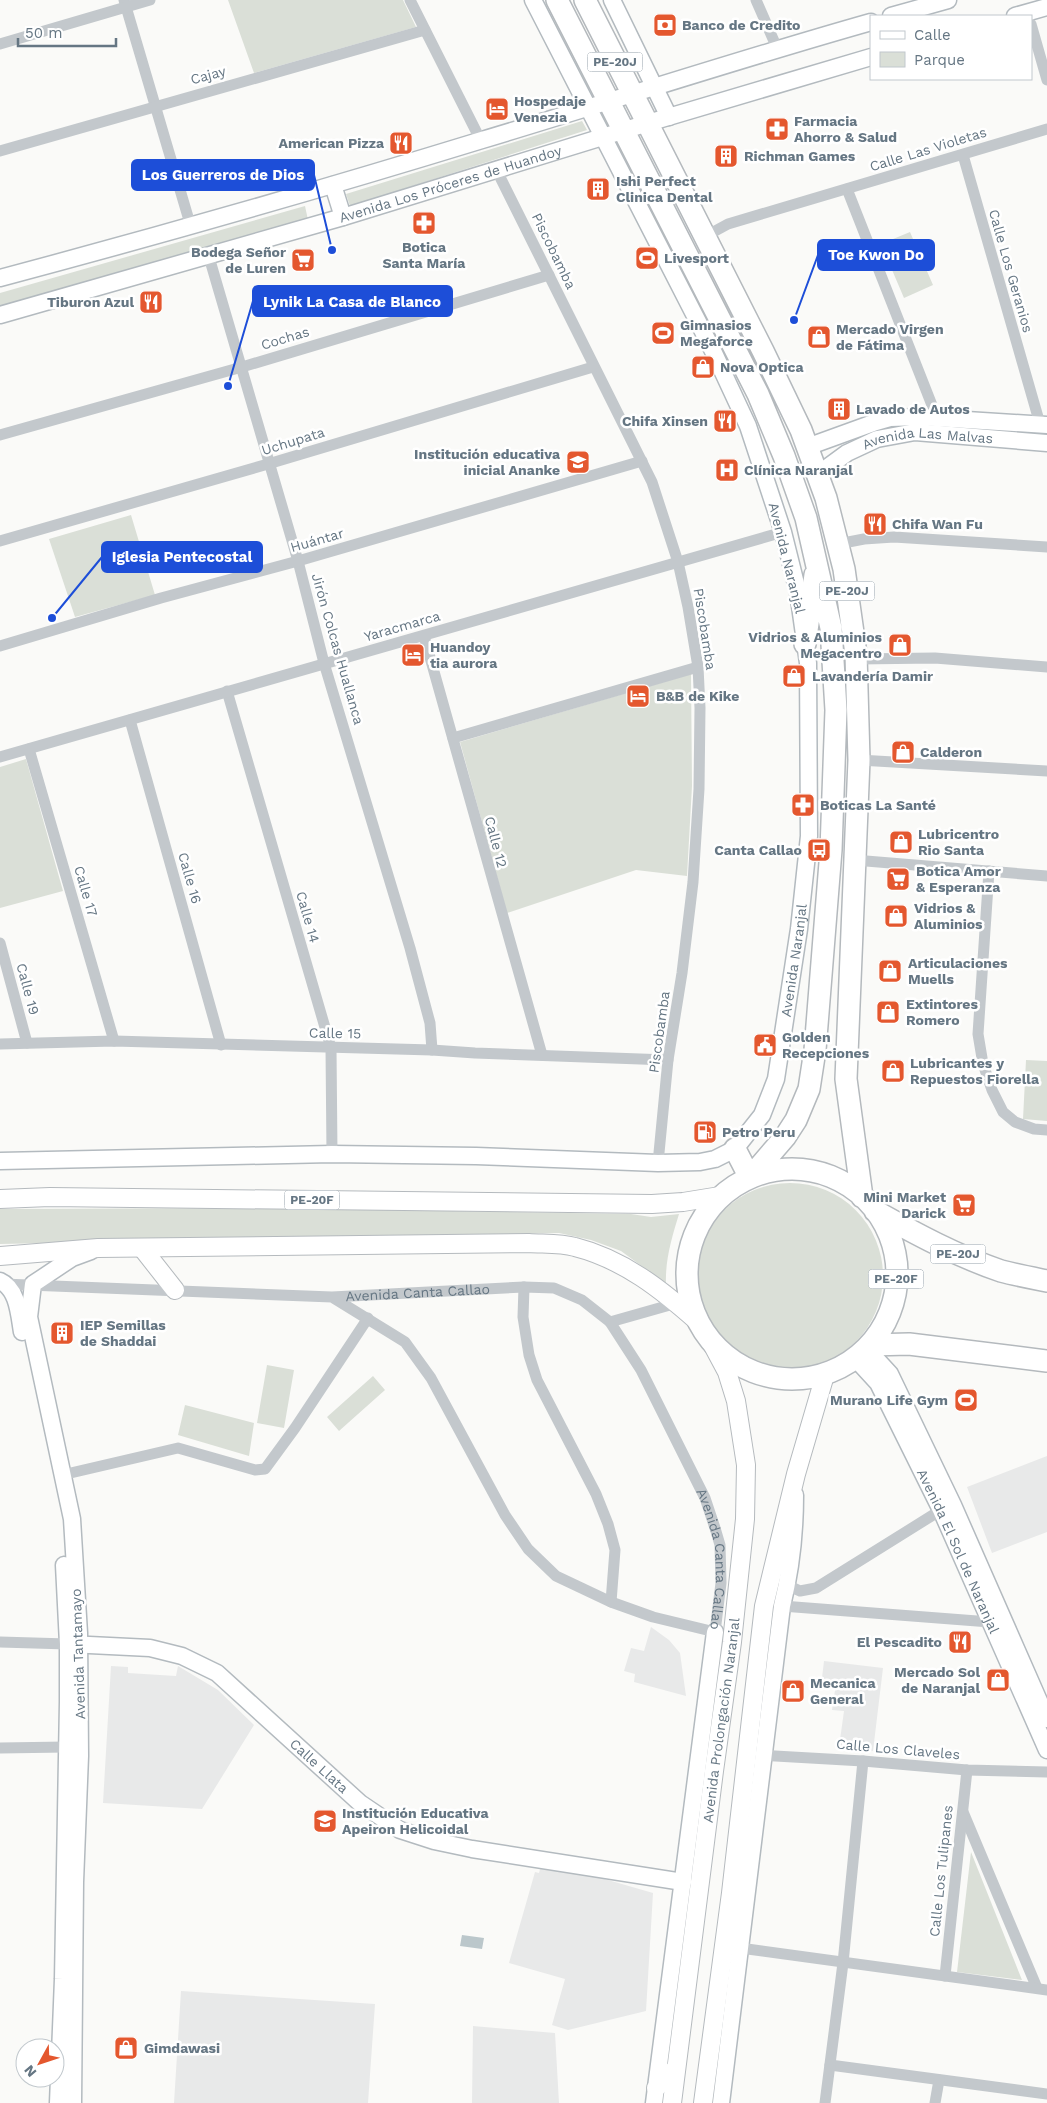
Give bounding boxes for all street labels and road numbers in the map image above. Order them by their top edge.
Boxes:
road number: PE-20J [588,52,642,72]
street label: Cajay [189,62,228,87]
street label: Calle Las Violetas [868,124,988,174]
street label: Avenida Los Próceres de Huandoy [337,142,564,226]
street label: Calle Los Geranios [986,208,1036,334]
street label: Piscobamba [529,210,579,292]
street label: Cochas [259,323,311,353]
street label: Uchupata [260,424,327,458]
street label: Avenida Las Malvas [860,424,994,453]
street label: Avenida Naranjal [765,501,809,616]
street label: Huántar [288,525,346,555]
street label: Jirón Colcas Huallanca [309,571,367,727]
road number: PE-20J [820,582,874,600]
street label: Piscobamba [691,587,719,671]
street label: Yaracmarca [362,607,442,645]
street label: Calle 12 [482,815,510,869]
street label: Calle 16 [175,850,205,906]
street label: Calle 17 [71,864,101,918]
street label: Calle 14 [293,889,323,945]
street label: Avenida Naranjal [778,902,810,1018]
street label: Calle 19 [13,961,43,1017]
street label: Piscobamba [645,990,673,1074]
street label: Calle 15 [309,1025,361,1041]
road number: PE-20F [284,1190,340,1210]
road number: PE-20J [930,1244,986,1264]
road number: PE-20F [868,1270,924,1288]
street label: Avenida Canta Callao [345,1281,490,1304]
street label: Avenida El Sol de Naranjal [914,1466,1003,1637]
street label: Avenida Canta Callao [693,1485,729,1631]
street label: Avenida Tantamayo [68,1588,88,1720]
street label: Avenida Prolongación Naranjal [700,1616,743,1824]
street label: Calle Llata [287,1735,352,1796]
street label: Calle Los Claveles [835,1736,961,1762]
street label: Calle Los Tulipanes [926,1804,956,1938]

